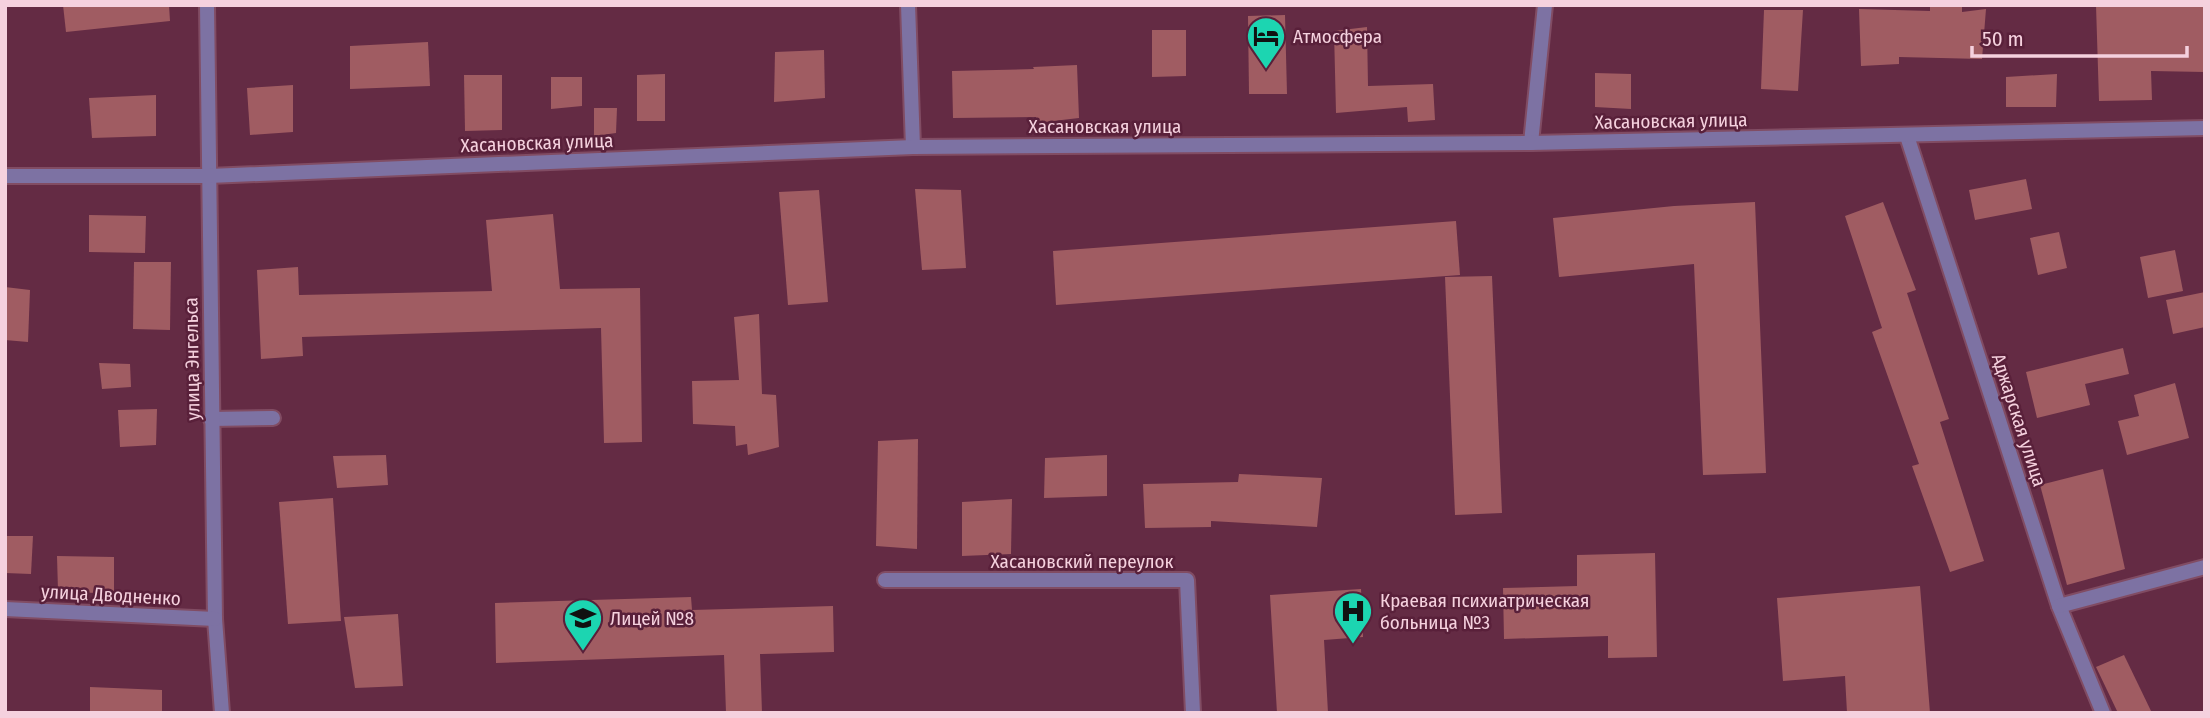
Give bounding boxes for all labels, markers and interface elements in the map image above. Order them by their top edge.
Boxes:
scale bar [1972,14,2187,58]
hotel icon: Атмосфера [1245,15,1287,70]
place label: Атмосфера [1293,25,1382,48]
text: 50 m [1982,26,2024,52]
street label: Хасановская улица [1594,108,1748,134]
street label: Хасановская улица [1029,115,1181,138]
street label: Хасановская улица [460,129,614,157]
street label: улица Энгельса [179,297,205,421]
street label: Аджарская улица [1987,351,2051,489]
street label: Хасановский переулок [990,550,1174,573]
street label: улица Дводненко [41,580,181,610]
place label: Краевая психиатрическая больница №3 [1380,589,1590,634]
hospital icon: Краевая психиатрическая больница №3 [1332,590,1374,645]
school or university icon: Лицей №8 [562,597,604,652]
place label: Лицей №8 [610,607,694,630]

